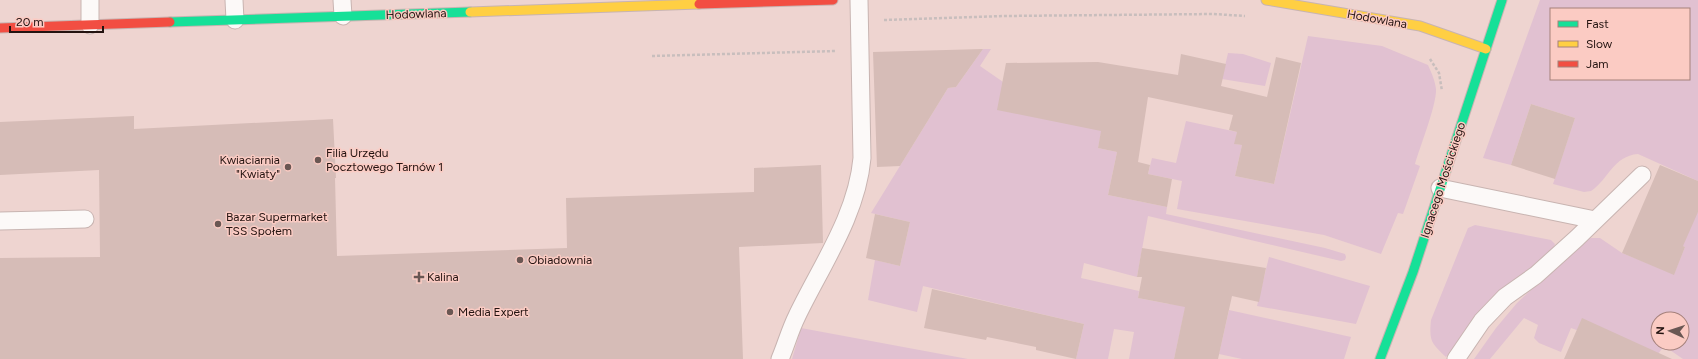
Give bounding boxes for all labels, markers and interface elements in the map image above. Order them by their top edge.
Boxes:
street label: Hodowlana [385,6,447,22]
street label: Hodowlana [1346,7,1408,31]
scale bar [10,8,103,34]
legend [1550,8,1690,80]
text: 20 m [16,15,44,29]
text: Fast [1586,17,1609,31]
text: Slow [1586,37,1613,51]
text: Jam [1586,57,1609,71]
street label: Ignacego Mościckiego [1418,120,1468,240]
place label: Filia Urzędu Pocztowego Tarnów 1 [326,146,443,174]
place label: Kwiaciarnia "Kwiaty" [219,153,280,181]
marker: Filia Urzędu Pocztowego Tarnów 1 [313,155,323,165]
marker: Kwiaciarnia "Kwiaty" [283,162,293,172]
place label: Bazar Supermarket TSS Społem [226,210,328,238]
marker: Bazar Supermarket TSS Społem [213,219,223,229]
place label: Obiadownia [528,253,592,267]
marker: Obiadownia [515,255,525,265]
place label: Kalina [427,270,459,284]
marker: Kalina [414,272,424,282]
place label: Media Expert [458,305,529,319]
marker: Media Expert [445,307,455,317]
north arrow [1650,311,1690,351]
text: N [1654,326,1667,335]

